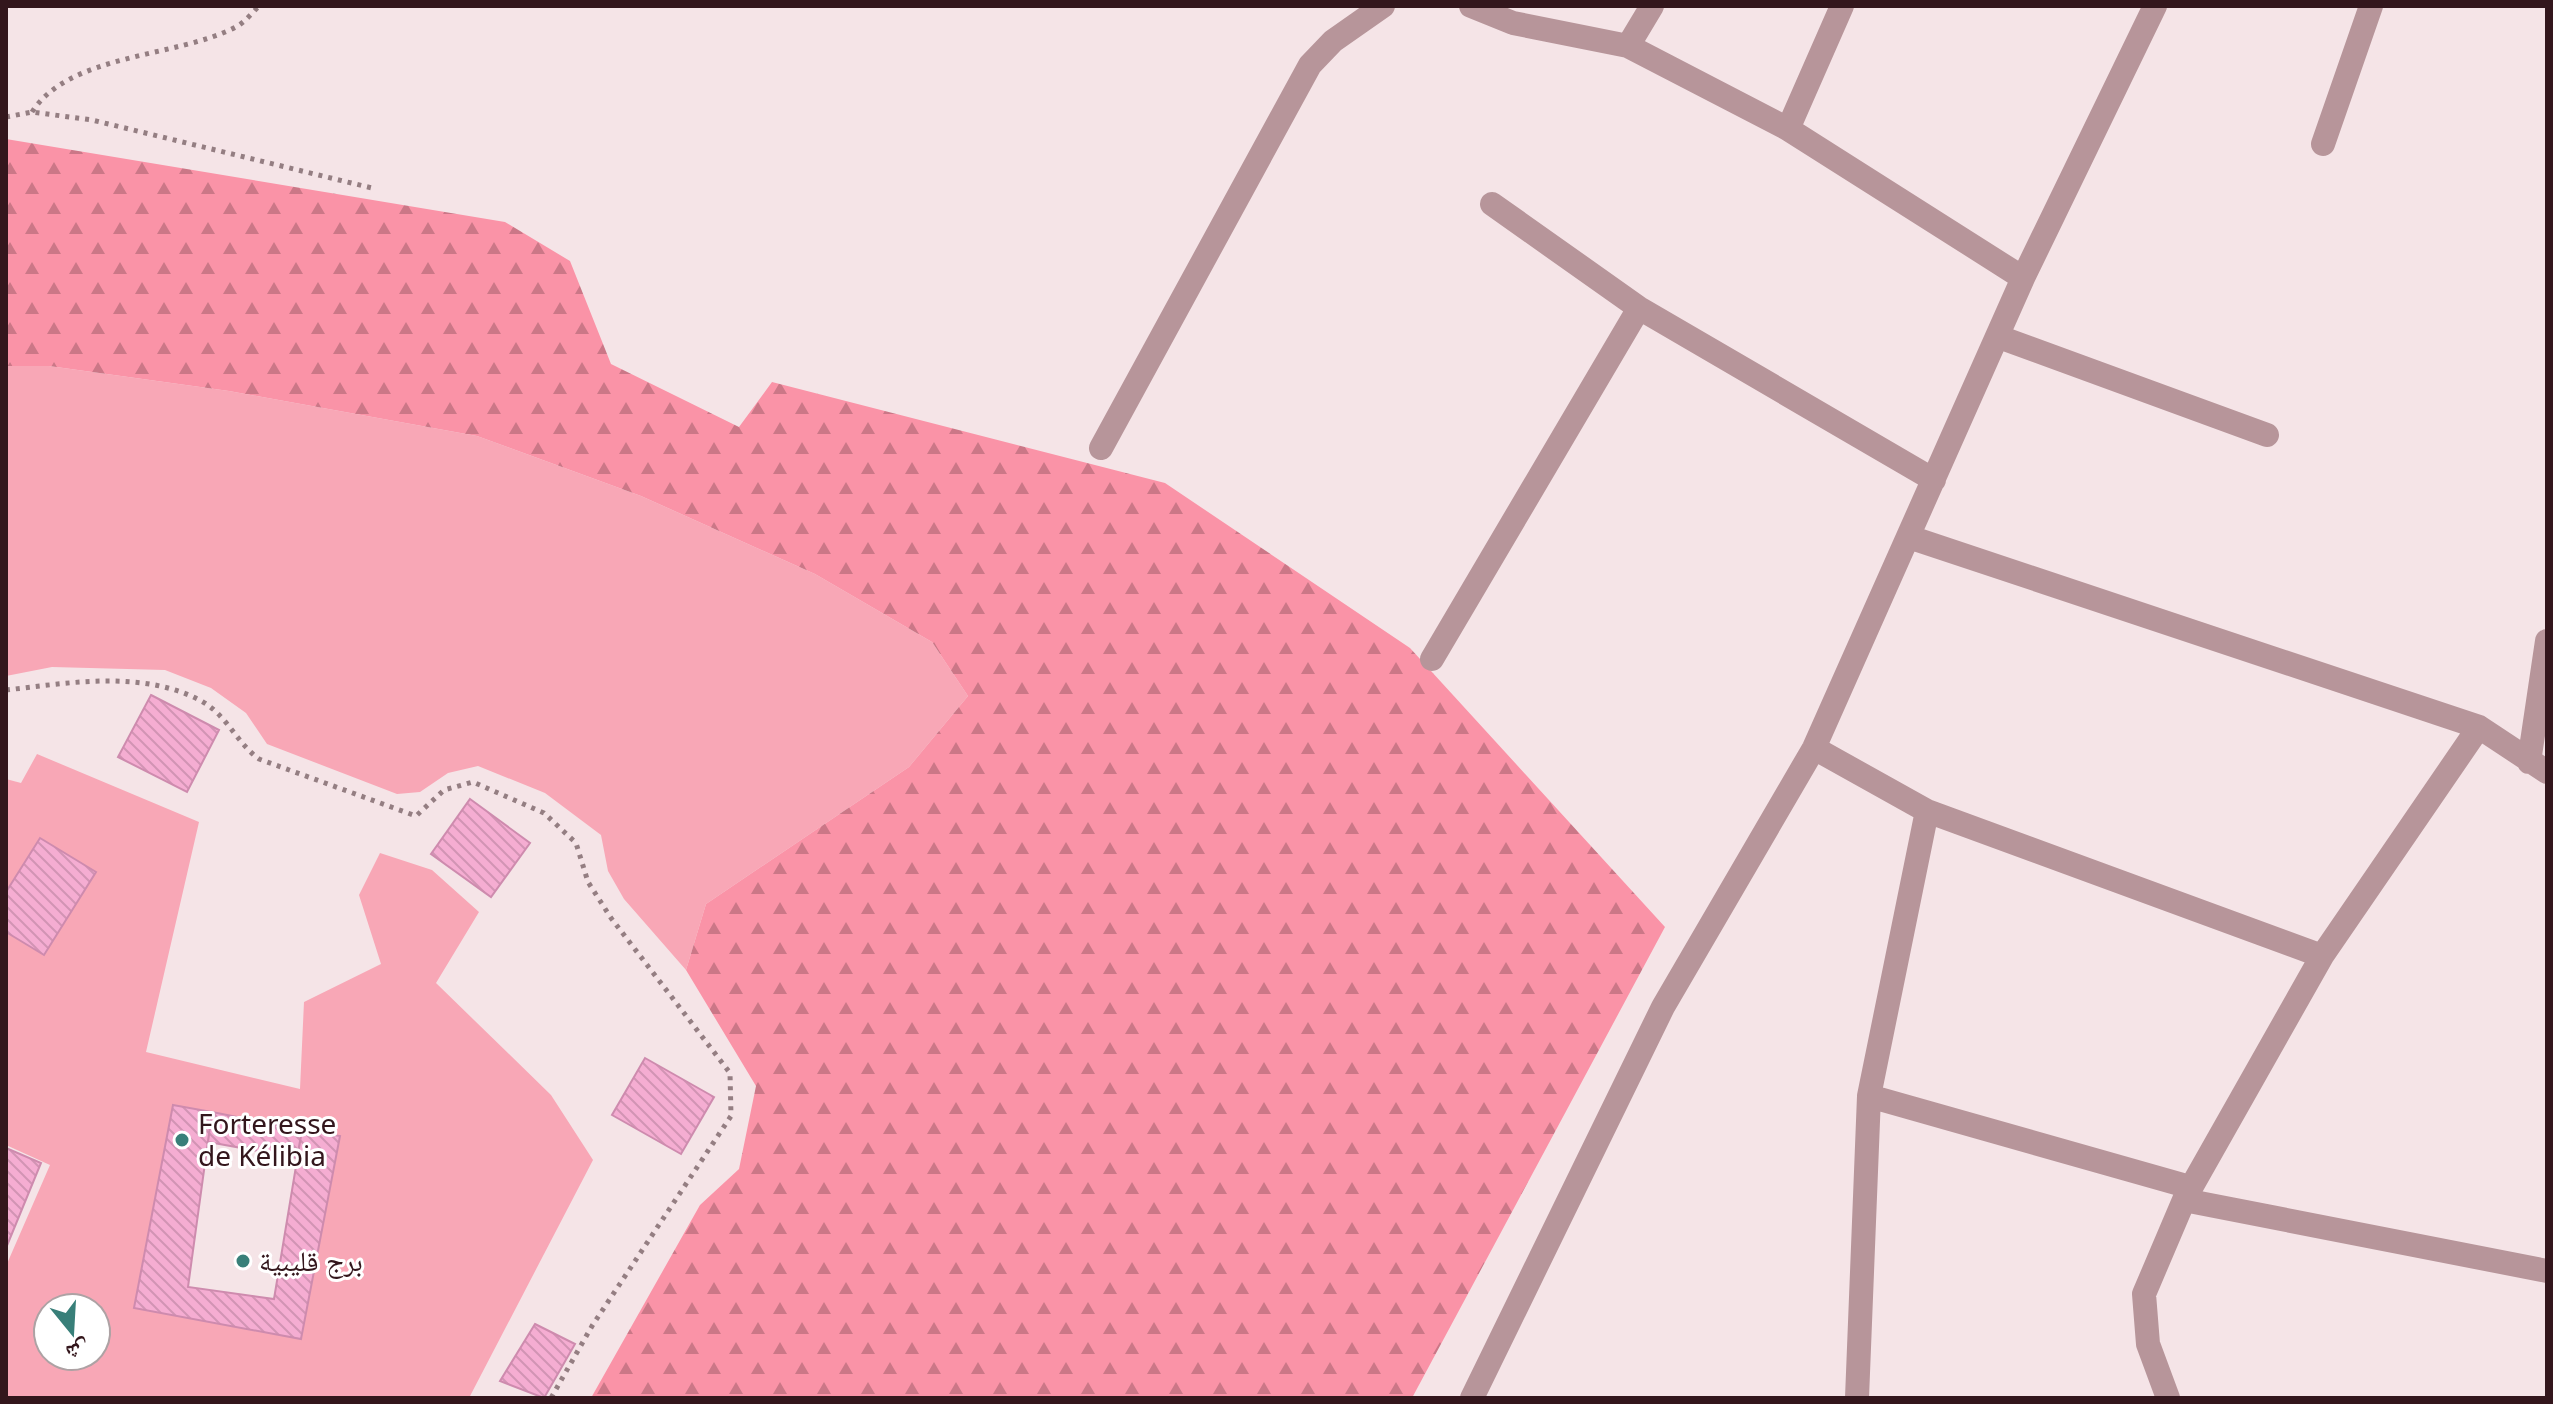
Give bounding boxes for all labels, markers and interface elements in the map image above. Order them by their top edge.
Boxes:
place label: Forteresse de Kélibia [198,1104,336,1174]
marker: Forteresse de Kélibia [173,1131,191,1149]
place label: برج قليبية [259,1241,363,1279]
marker: برج قليبية [234,1252,252,1270]
north arrow [32,1292,112,1372]
text: ش [63,1334,94,1370]

